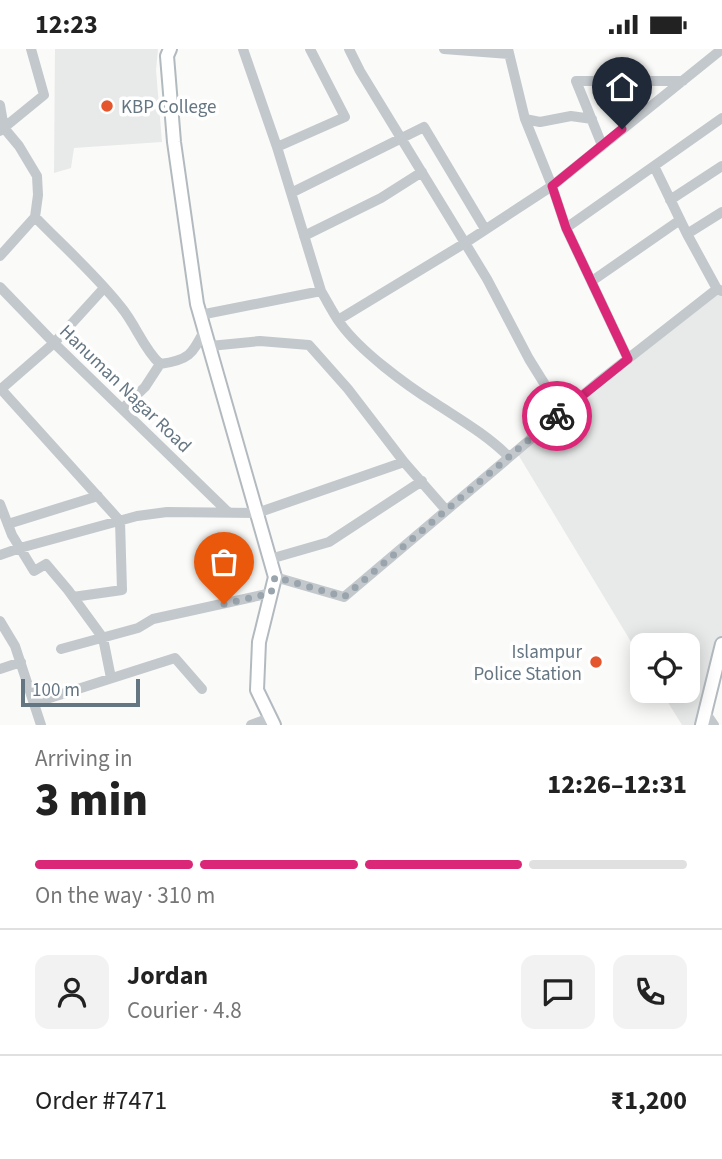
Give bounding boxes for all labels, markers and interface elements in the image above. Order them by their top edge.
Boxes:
text: 12:23 [35,6,98,43]
pin [592,57,652,129]
icon: home [603,68,641,106]
place label: KBP College [121,94,217,121]
marker: KBP College [99,98,115,114]
street label: Hanuman Nagar Road [53,319,197,459]
courier [522,381,592,451]
icon: bike [538,397,576,435]
pin [194,532,254,604]
icon: bag [205,543,243,581]
map controls [630,633,700,703]
button: locate [630,633,700,703]
place label: Islampur Police Station [474,639,582,688]
marker: Islampur Police Station [588,654,604,670]
scale bar [21,676,140,708]
text: 100 m [32,677,80,704]
text: Arriving in [35,742,133,775]
text: 12:26–12:31 [547,766,687,803]
text: 3 min [35,768,148,833]
text: On the way · 310 m [35,879,215,912]
button: person [35,955,109,1029]
button: chat [521,955,595,1029]
button: phone [613,955,687,1029]
text: Jordan [127,957,208,994]
text: Courier · 4.8 [127,994,242,1027]
text: Order #7471 [35,1082,167,1119]
text: ₹1,200 [611,1082,687,1119]

